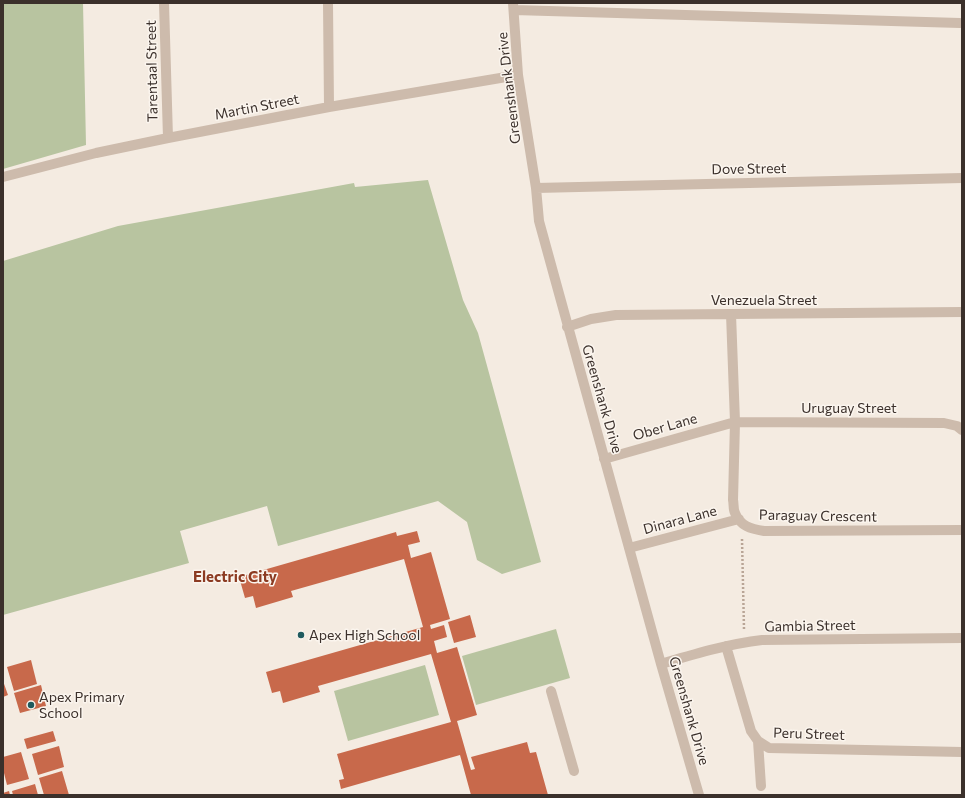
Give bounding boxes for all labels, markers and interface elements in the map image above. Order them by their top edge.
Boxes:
street label: Tarentaal Street [143,20,161,122]
street label: Greenshank Drive [494,31,524,145]
street label: Martin Street [213,91,301,123]
street label: Dove Street [711,160,787,178]
street label: Venezuela Street [711,292,817,308]
street label: Greenshank Drive [578,343,626,455]
street label: Uruguay Street [801,400,897,416]
street label: Ober Lane [631,410,699,444]
street label: Dinara Lane [641,502,719,538]
street label: Paraguay Crescent [759,507,877,525]
district label: Electric City [193,568,277,586]
street label: Gambia Street [764,617,856,635]
place label: Apex High School [309,627,420,643]
marker: Apex High School [296,630,306,640]
street label: Greenshank Drive [665,655,713,767]
place label: Apex Primary School [39,689,125,722]
marker: Apex Primary School [26,700,36,710]
street label: Peru Street [773,724,845,744]

